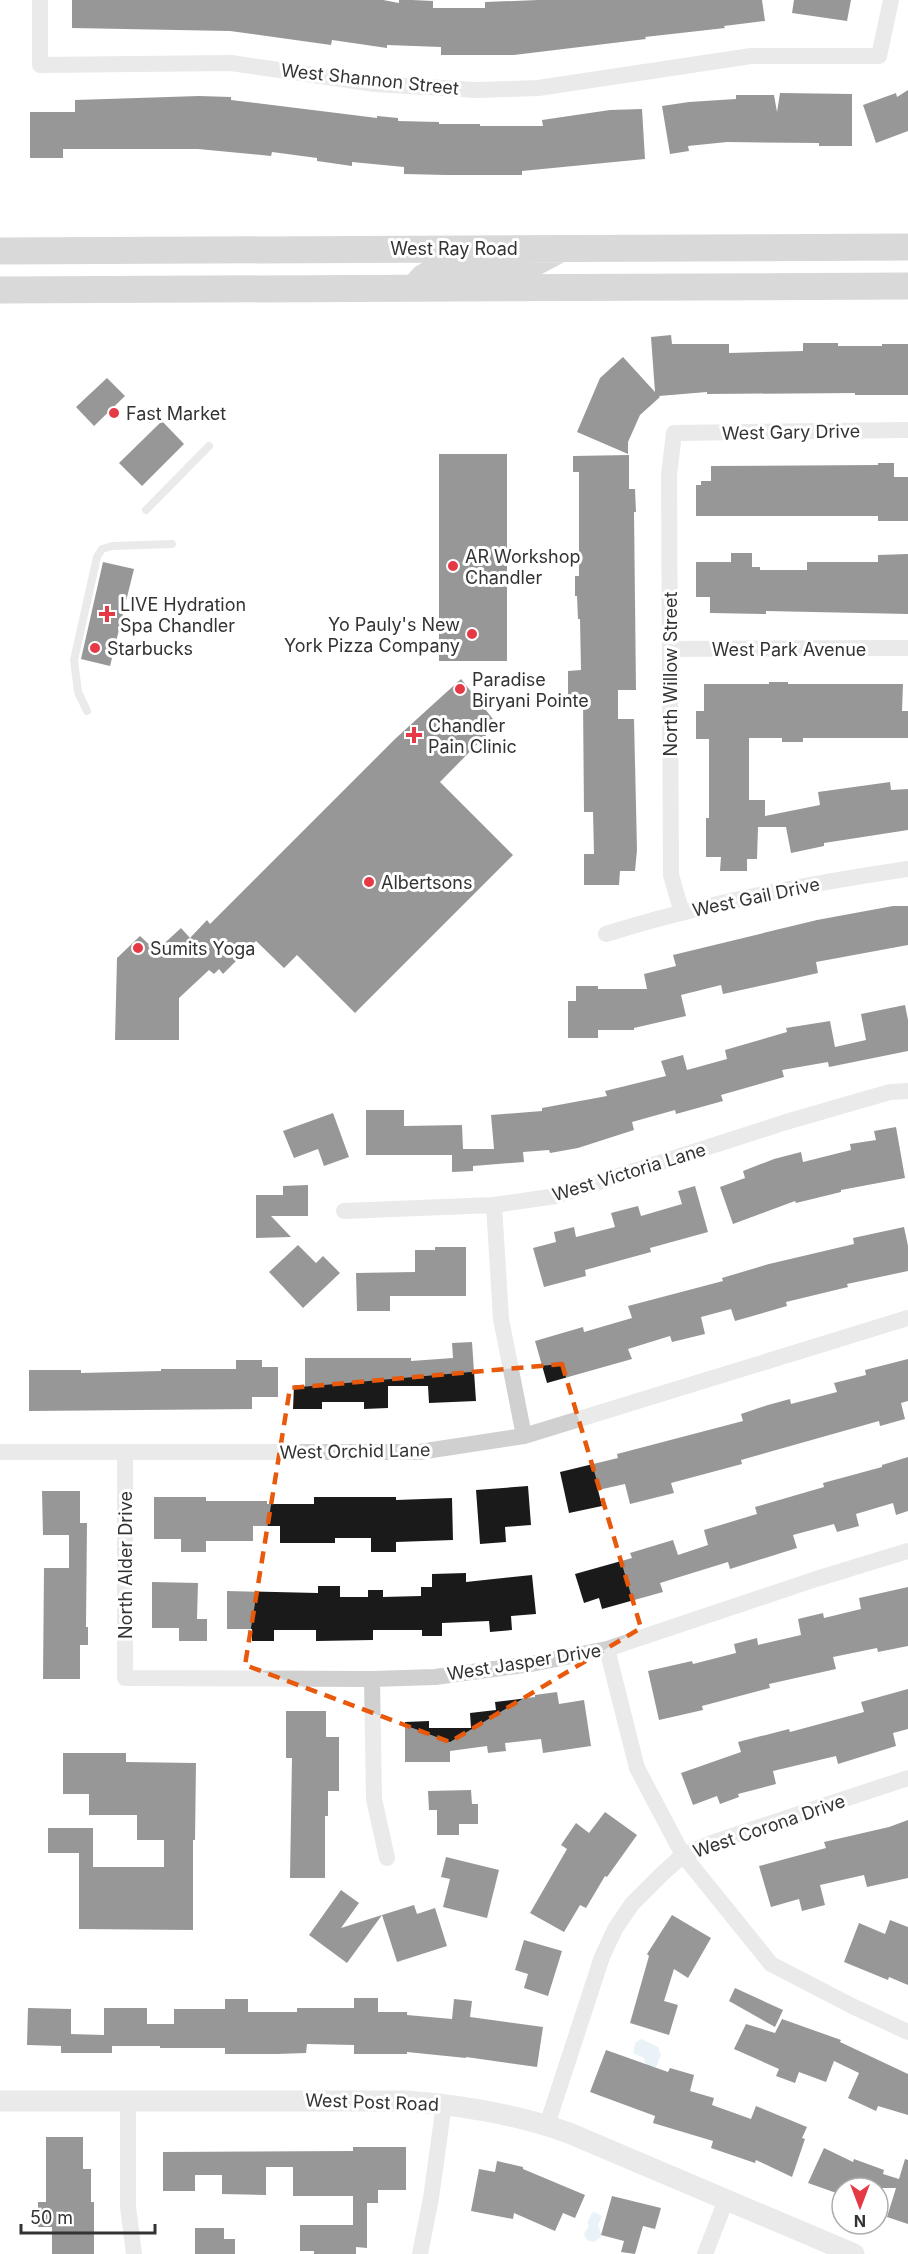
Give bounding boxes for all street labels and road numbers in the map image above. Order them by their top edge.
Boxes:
street label: West Shannon Street [280,59,460,99]
street label: West Ray Road [390,238,518,259]
street label: West Gary Drive [722,420,860,444]
street label: North Willow Street [660,591,681,756]
street label: West Park Avenue [712,639,866,660]
street label: West Gail Drive [690,873,822,921]
street label: West Victoria Lane [550,1139,708,1205]
street label: West Orchid Lane [279,1439,431,1463]
street label: North Alder Drive [115,1491,136,1639]
street label: West Jasper Drive [445,1639,603,1685]
street label: West Corona Drive [690,1790,848,1862]
street label: West Post Road [305,2089,439,2115]

